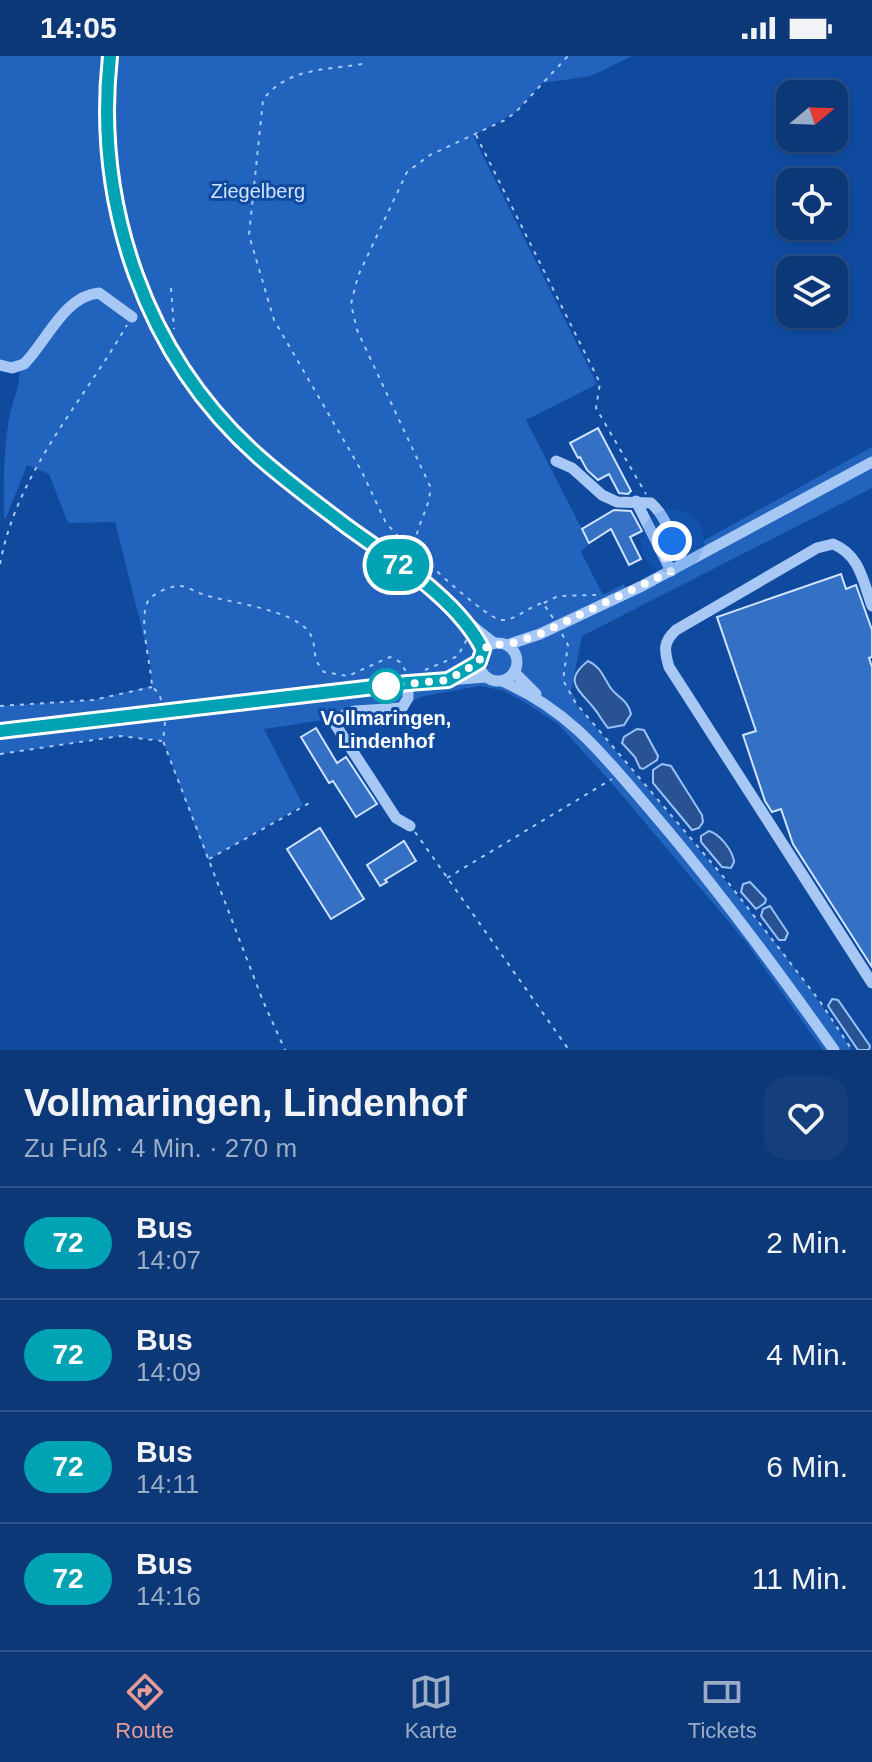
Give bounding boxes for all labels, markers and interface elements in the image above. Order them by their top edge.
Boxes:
text: 14:05 [40,11,117,44]
north arrow [776,80,848,152]
map controls [776,80,848,328]
button: locate [776,168,848,240]
park label: Ziegelberg [211,180,305,202]
button: layers [776,256,848,328]
your location [652,521,692,561]
line badge: 72 [362,539,434,591]
text: 72 [382,549,414,580]
marker: Vollmaringen, Lindenhof [369,669,403,703]
place label: Vollmaringen, Lindenhof [321,707,451,752]
button: heart [764,1076,848,1160]
text: Vollmaringen, Lindenhof [24,1082,467,1124]
text: Zu Fuß · 4 Min. · 270 m [24,1133,297,1163]
text: Bus [136,1211,193,1244]
text: 2 Min. [766,1226,848,1259]
text: 72 [52,1227,84,1258]
text: 14:07 [136,1245,201,1275]
text: Bus [136,1323,193,1356]
text: 4 Min. [766,1338,848,1371]
text: 72 [52,1339,84,1370]
text: 14:09 [136,1357,201,1387]
text: Bus [136,1435,193,1468]
text: 6 Min. [766,1450,848,1483]
text: 72 [52,1451,84,1482]
text: 14:11 [136,1469,199,1499]
text: Bus [136,1547,193,1580]
text: 11 Min. [752,1562,848,1595]
text: 72 [52,1563,84,1594]
text: 14:16 [136,1581,201,1611]
tab: Route [115,1670,174,1744]
tab: Karte [405,1670,457,1744]
tab: Tickets [688,1670,757,1744]

